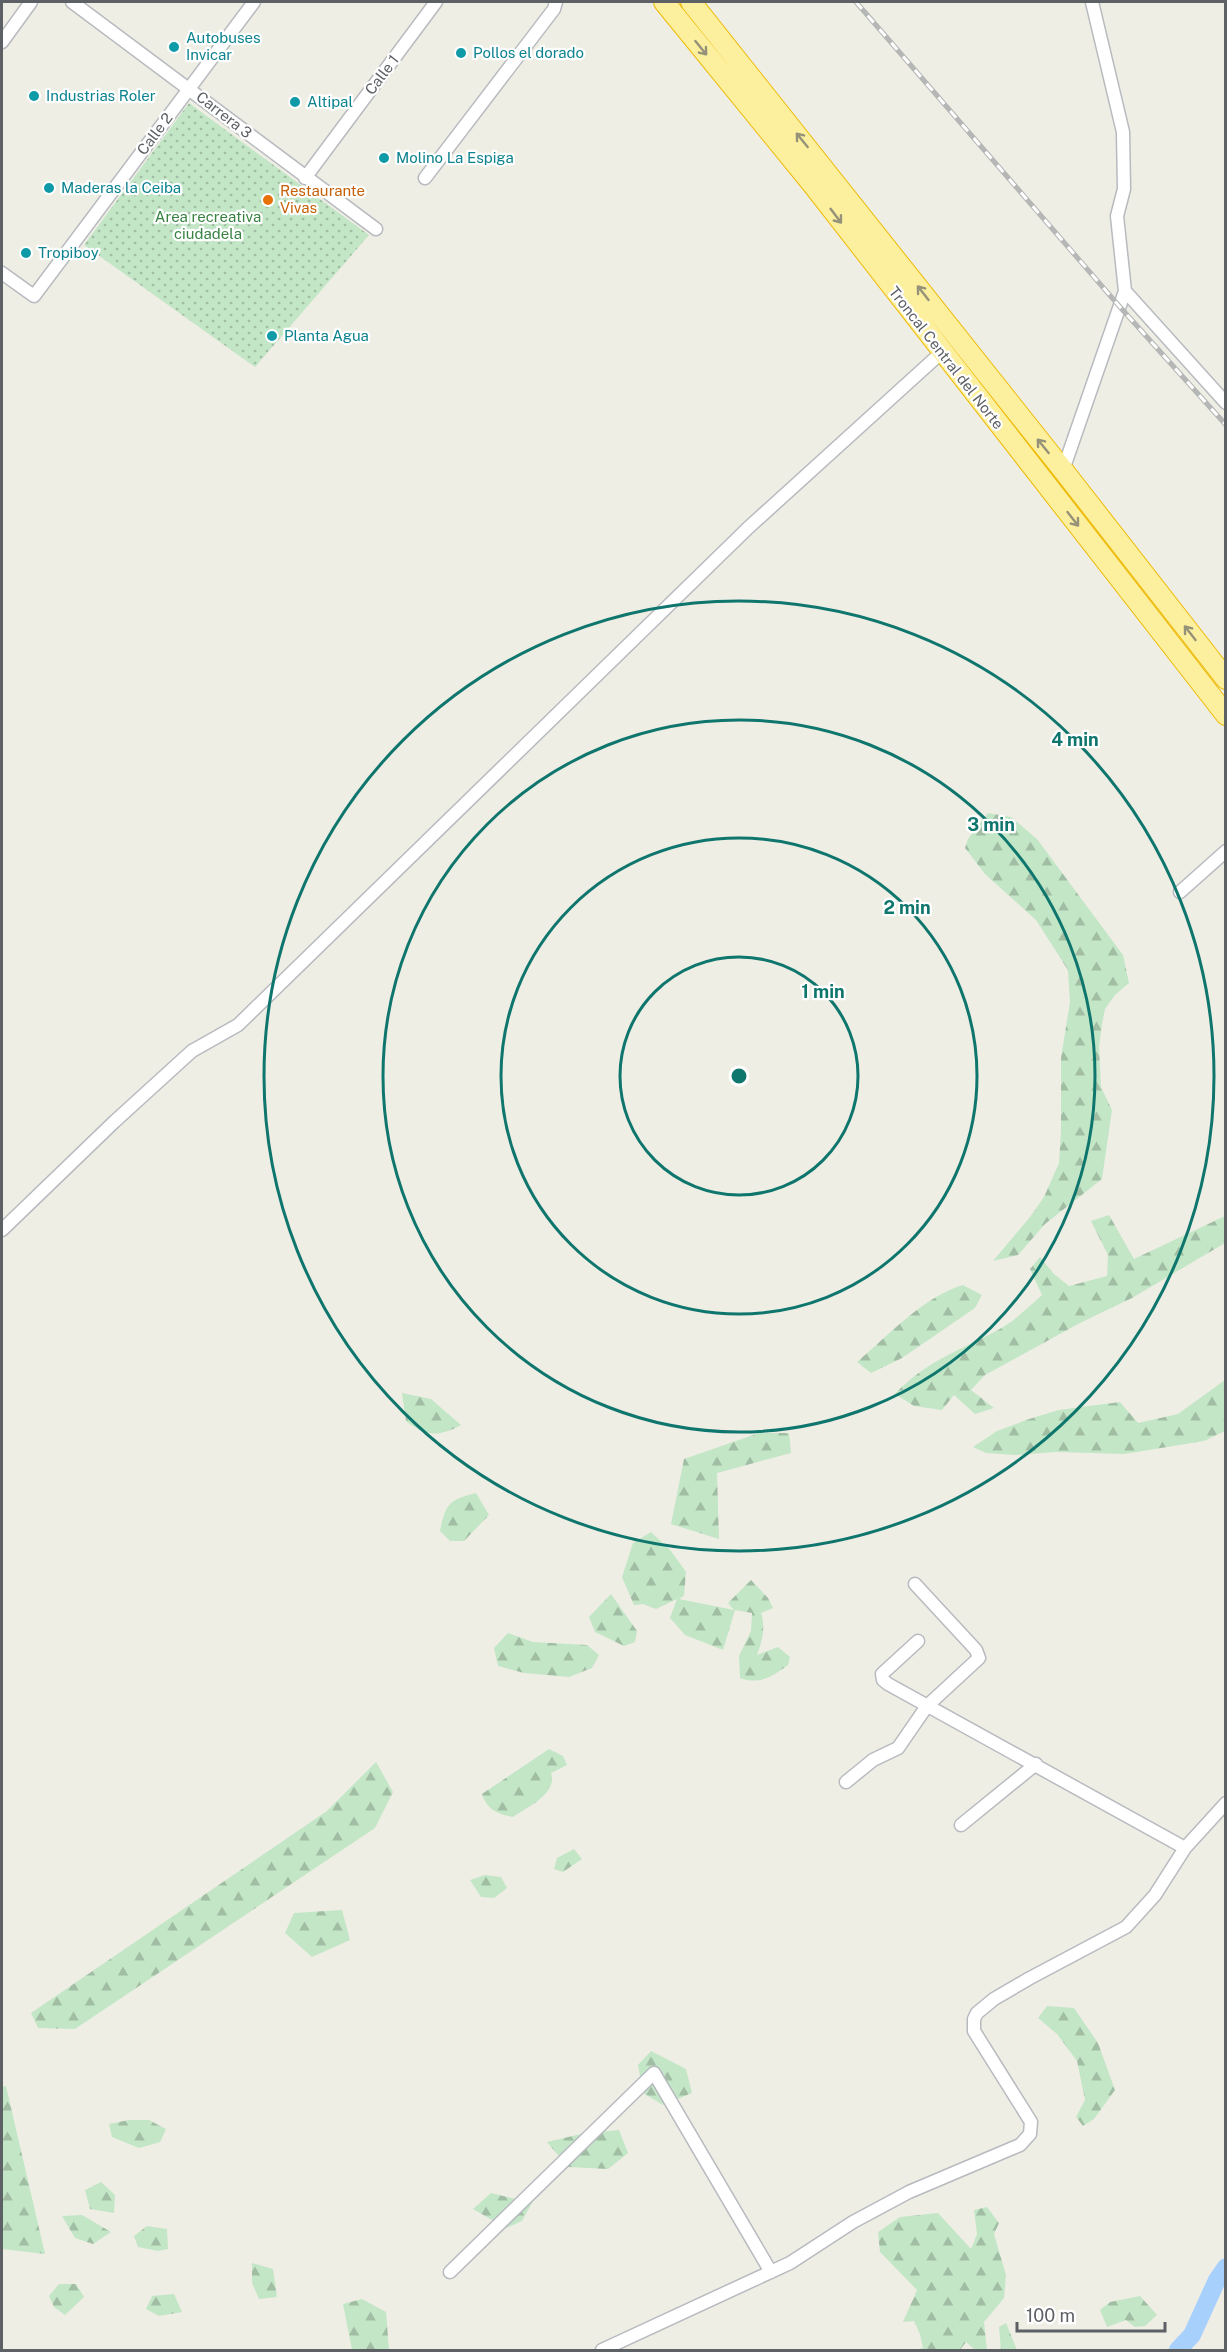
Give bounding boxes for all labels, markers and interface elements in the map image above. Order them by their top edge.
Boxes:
place label: Autobuses Invicar [186,29,261,63]
one-way arrow [694,39,707,55]
marker: Autobuses Invicar [167,40,181,54]
place label: Pollos el dorado [473,44,584,61]
marker: Pollos el dorado [454,46,468,60]
street label: Calle 1 [361,52,402,98]
place label: Industrias Roler [46,87,156,104]
street label: Carrera 3 [193,88,255,142]
marker: Industrias Roler [27,89,41,103]
place label: Altipal [307,93,353,110]
marker: Altipal [288,95,302,109]
street label: Calle 2 [133,109,176,158]
one-way arrow [795,132,808,148]
place label: Molino La Espiga [396,149,514,166]
marker: Molino La Espiga [377,151,391,165]
place label: Maderas la Ceiba [61,179,181,196]
marker: Maderas la Ceiba [42,181,56,195]
place label: Restaurante Vivas [280,182,365,216]
marker: Restaurante Vivas [261,193,275,207]
one-way arrow [830,207,842,223]
park label: Area recreativa ciudadela [155,208,261,242]
place label: Tropiboy [38,244,99,261]
marker: Tropiboy [19,246,33,260]
street label: Troncal Central del Norte [886,283,1007,432]
one-way arrow [916,285,929,301]
place label: Planta Agua [284,327,369,344]
marker: Planta Agua [265,329,279,343]
one-way arrow [1037,439,1050,455]
one-way arrow [1066,511,1079,527]
one-way arrow [1183,625,1196,641]
text: 4 min [1051,729,1099,750]
text: 3 min [967,814,1015,835]
text: 2 min [883,897,931,918]
text: 1 min [801,981,845,1002]
centre of rings [729,1066,749,1086]
scale bar [1017,2295,1166,2333]
text: 100 m [1026,2305,1075,2326]

